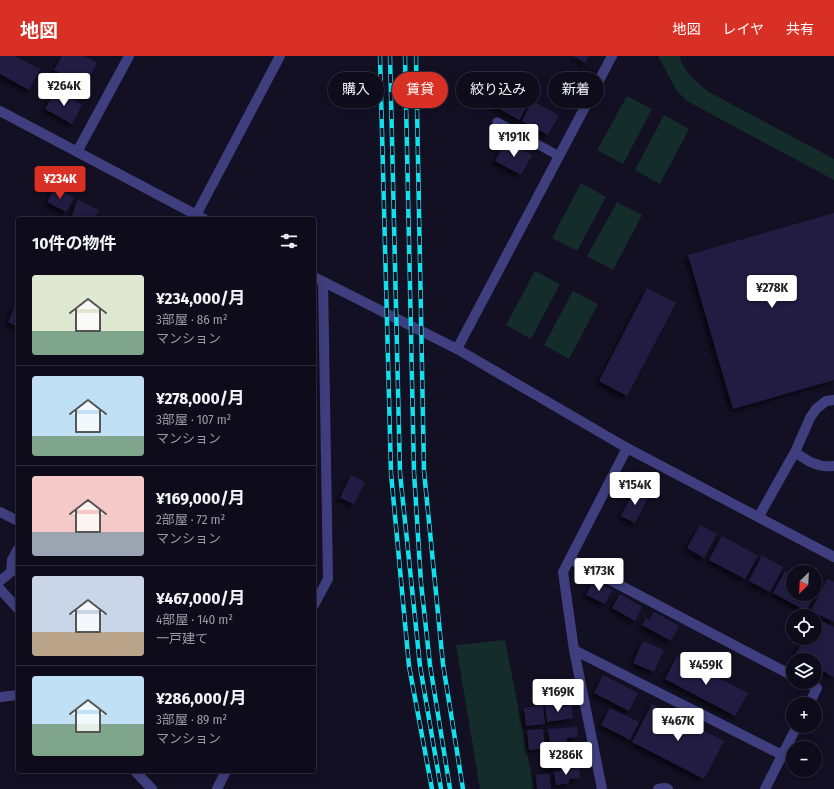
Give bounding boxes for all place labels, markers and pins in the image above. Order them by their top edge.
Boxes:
pin: ¥264K [36,73,92,107]
pin: ¥191K [486,124,542,158]
pin: ¥234K [32,166,88,200]
pin: ¥278K [744,275,800,309]
pin: ¥154K [607,472,663,506]
pin: ¥173K [571,558,627,592]
pin: ¥459K [678,652,734,686]
pin: ¥169K [530,679,586,713]
pin: ¥467K [650,708,706,742]
pin: ¥286K [538,742,594,776]

